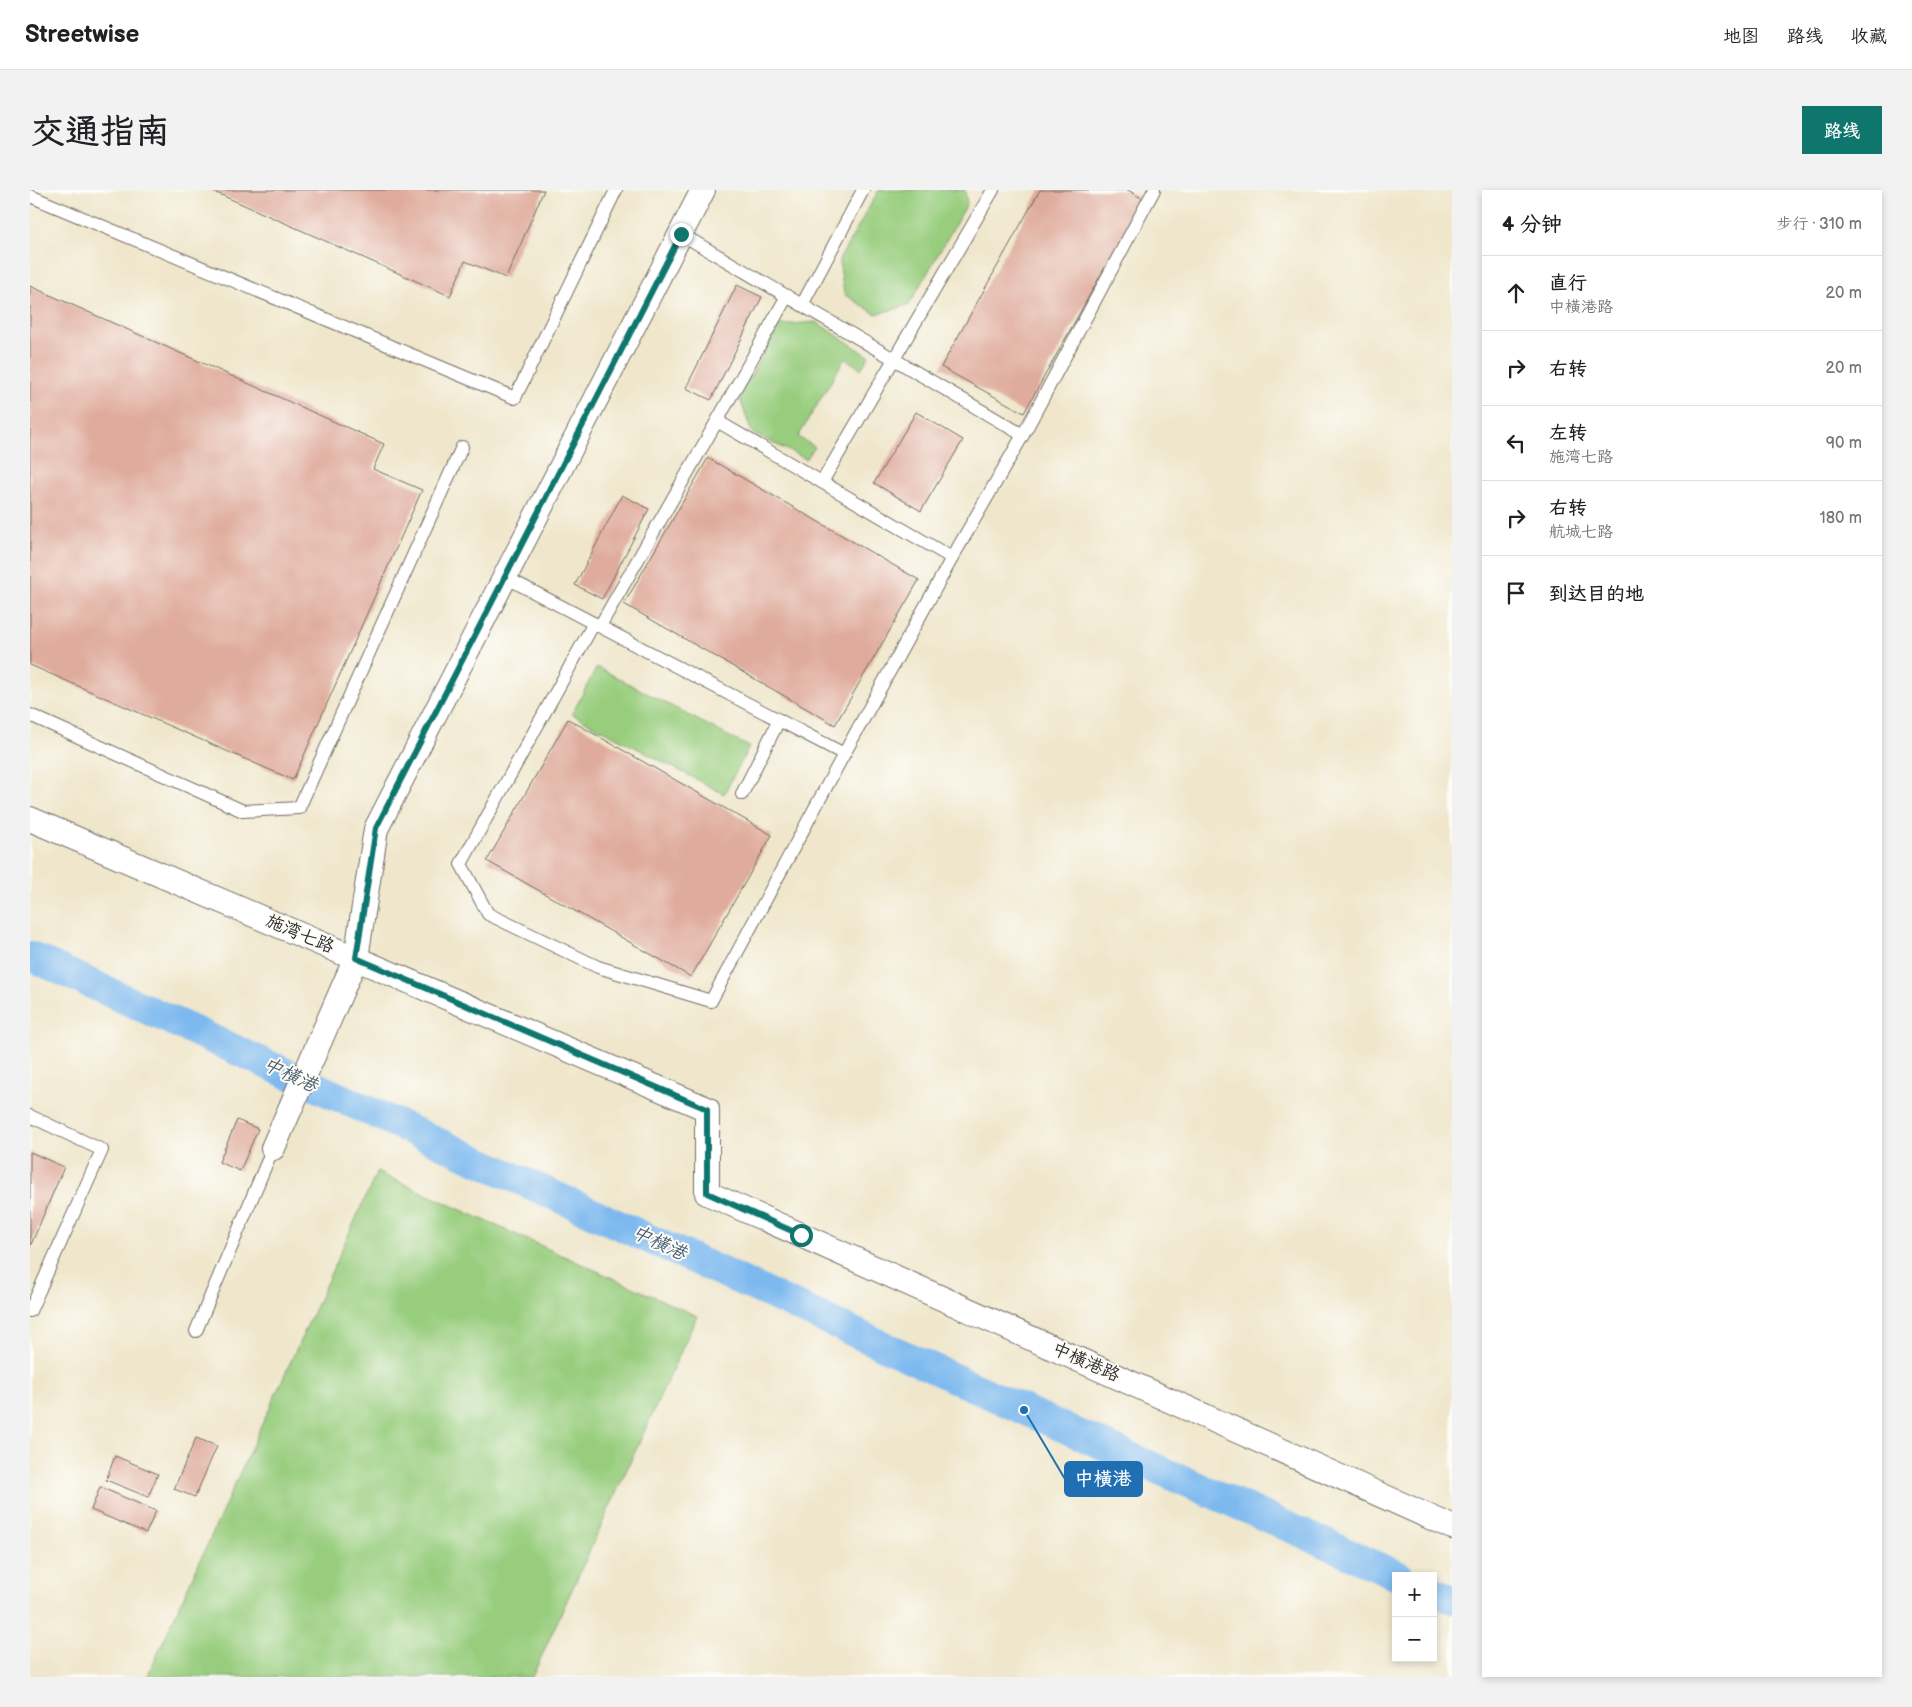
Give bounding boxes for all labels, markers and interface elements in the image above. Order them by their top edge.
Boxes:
text: Streetwise [25,20,139,49]
text: 地图 [1723,26,1759,47]
text: 路线 [1787,26,1823,47]
text: 收藏 [1851,26,1887,47]
button: 路线 [1802,106,1882,154]
text: 交通指南 [30,111,170,154]
text: 4 分钟 [1502,212,1562,237]
text: 步行 · 310 m [1777,215,1862,234]
route end [670,223,693,246]
text: 直行 [1549,272,1587,295]
icon: ahead [1502,279,1530,307]
text: 20 m [1826,284,1862,303]
text: 中横港路 [1549,298,1613,317]
icon: right [1502,354,1530,382]
text: 右转 [1549,358,1587,381]
text: 20 m [1826,359,1862,378]
text: 左转 [1549,422,1587,445]
icon: left [1502,429,1530,457]
text: 90 m [1826,434,1862,453]
text: 施湾七路 [1549,448,1613,467]
text: 右转 [1549,497,1587,520]
icon: right [1502,504,1530,532]
text: 180 m [1820,509,1862,528]
text: 航城七路 [1549,523,1613,542]
icon: arrive [1502,579,1530,607]
text: 到达目的地 [1549,583,1644,606]
street label: 施湾七路 [263,910,337,958]
water label: 中横港 [259,1053,322,1098]
water label: 中横港 [628,1221,691,1266]
route start [790,1224,813,1247]
street label: 中横港路 [1049,1338,1123,1386]
callout: 中横港 [1065,1462,1142,1496]
text: 中横港 [1074,1468,1132,1491]
map controls [1392,1572,1437,1662]
button: + [1392,1572,1437,1617]
button: − [1392,1617,1437,1662]

